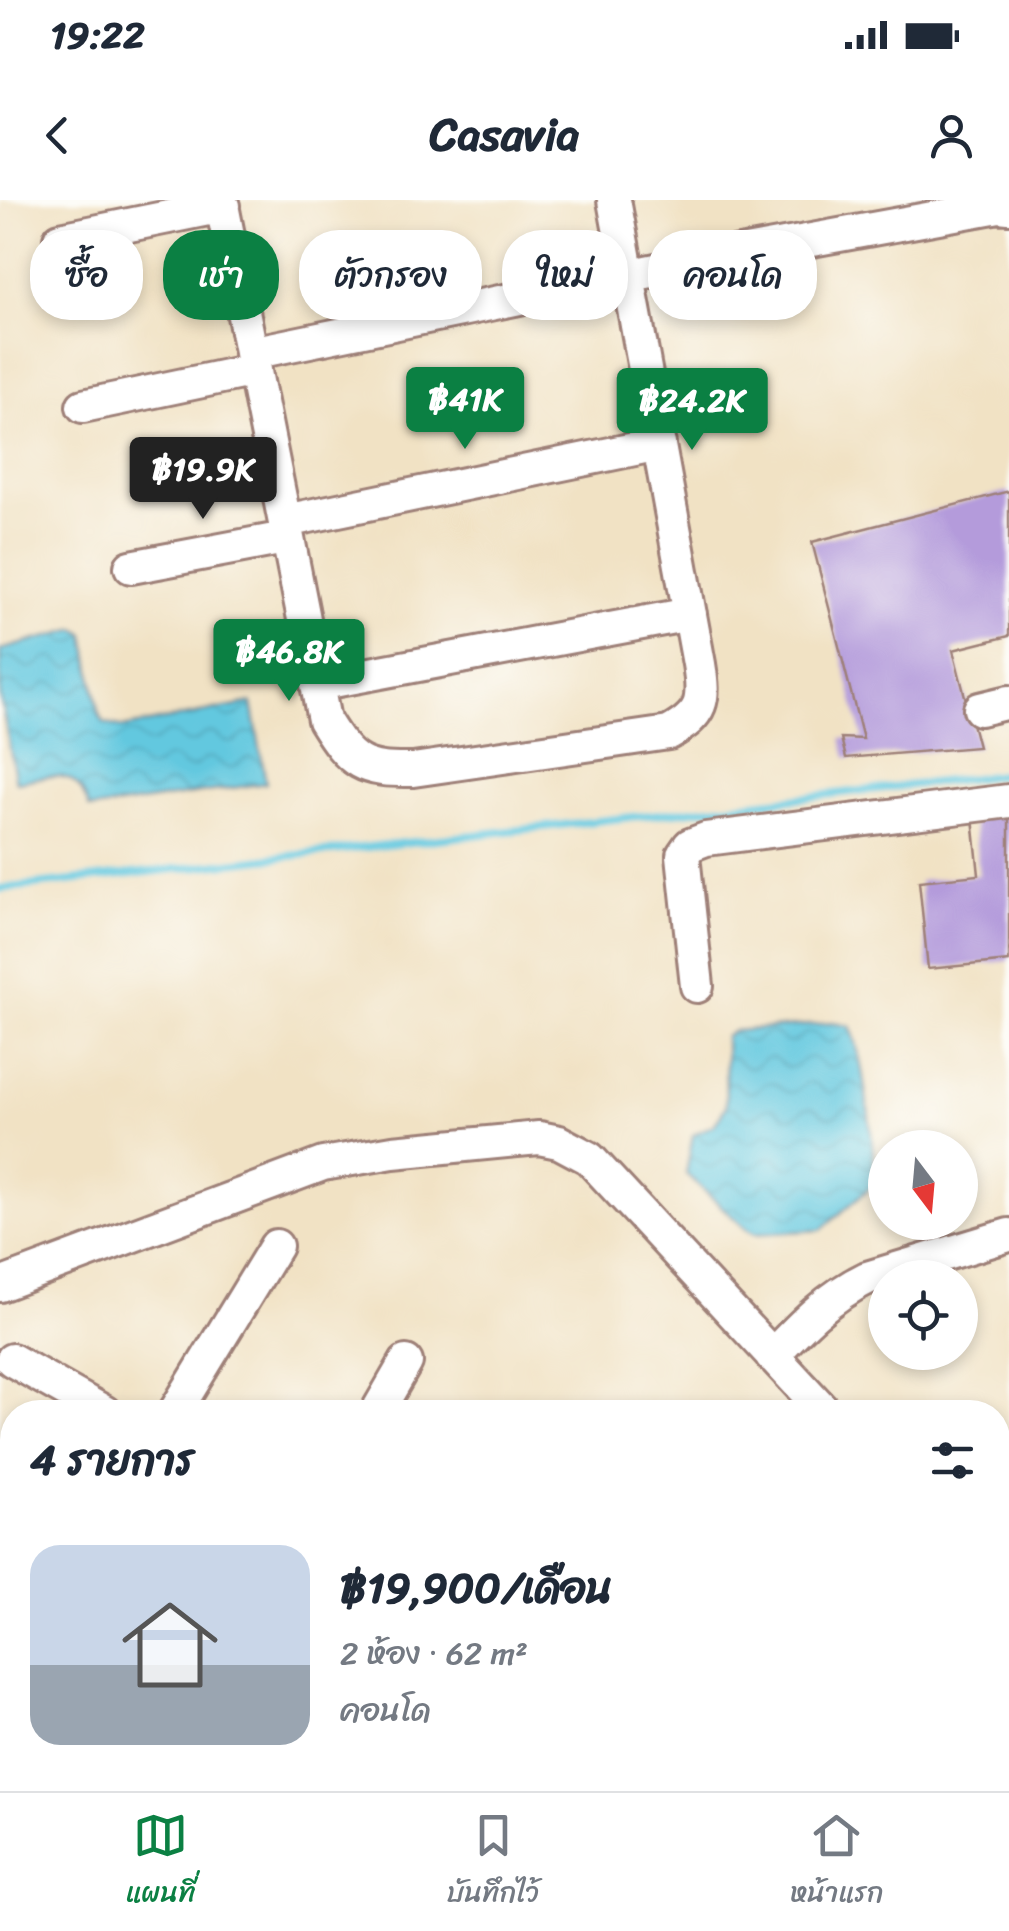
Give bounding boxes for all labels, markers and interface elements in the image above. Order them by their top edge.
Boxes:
text: 19:22 [50,2,145,69]
text: Casavia [430,95,579,175]
icon: back [30,108,85,163]
icon: person [924,108,979,163]
chip: ซื้อ [30,230,143,320]
chip: เช่า [163,230,279,320]
chip: ตัวกรอง [299,230,482,320]
chip: ใหม่ [502,230,628,320]
chip: คอนโด [648,230,817,320]
pin: ฿41K [406,367,524,452]
pin: ฿24.2K [611,368,773,453]
text: ฿41K [428,371,502,428]
text: ฿24.2K [639,372,745,429]
pin: ฿19.9K [122,437,284,522]
text: ฿19.9K [152,441,254,498]
pin: ฿46.8K [208,619,370,704]
text: ฿46.8K [235,623,343,680]
north arrow [868,1130,978,1240]
map controls [868,1130,978,1370]
button: locate [868,1260,978,1370]
text: 4 รายการ [30,1423,194,1497]
icon: filters [925,1433,980,1488]
text: ฿19,900/เดือน [340,1551,612,1625]
icon: home [110,1585,230,1705]
text: 2 ห้อง · 62 m² [340,1625,528,1682]
text: คอนโด [340,1682,430,1739]
tab: แผนที่ [126,1808,196,1917]
tab: บันทึกไว้ [447,1808,539,1917]
tab: หน้าแรก [790,1808,883,1917]

